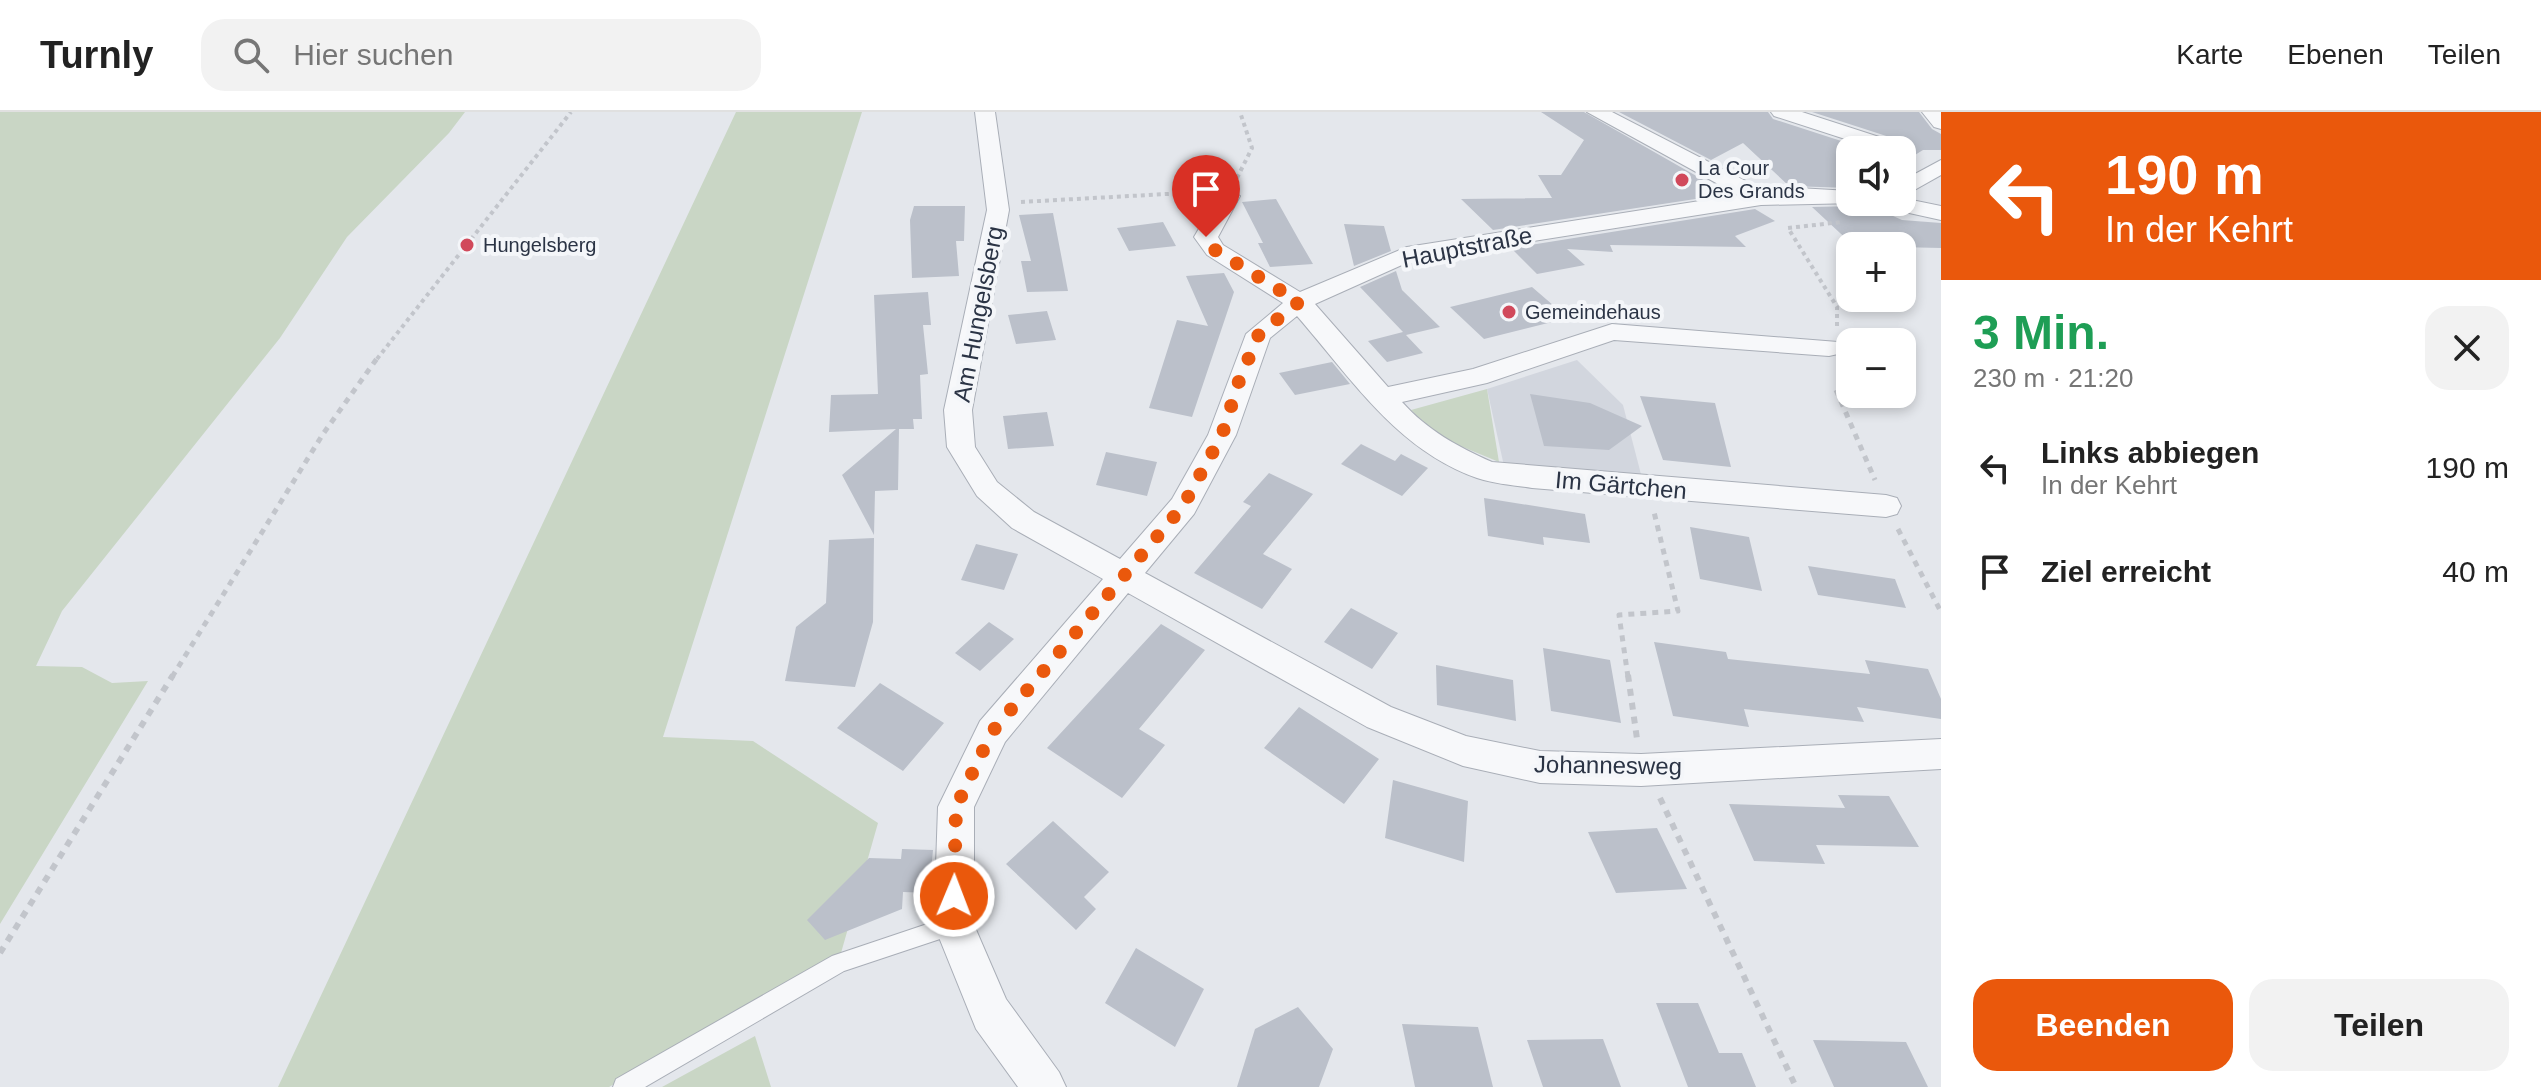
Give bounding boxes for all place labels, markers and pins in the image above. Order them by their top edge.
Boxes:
pin [1172,155,1240,237]
place label: La Cour Des Grands [1698,157,1805,202]
marker: La Cour Des Grands [1673,171,1691,189]
place label: Hungelsberg [483,234,596,256]
marker: Hungelsberg [458,236,476,254]
place label: Gemeindehaus [1525,301,1661,323]
marker: Gemeindehaus [1500,303,1518,321]

